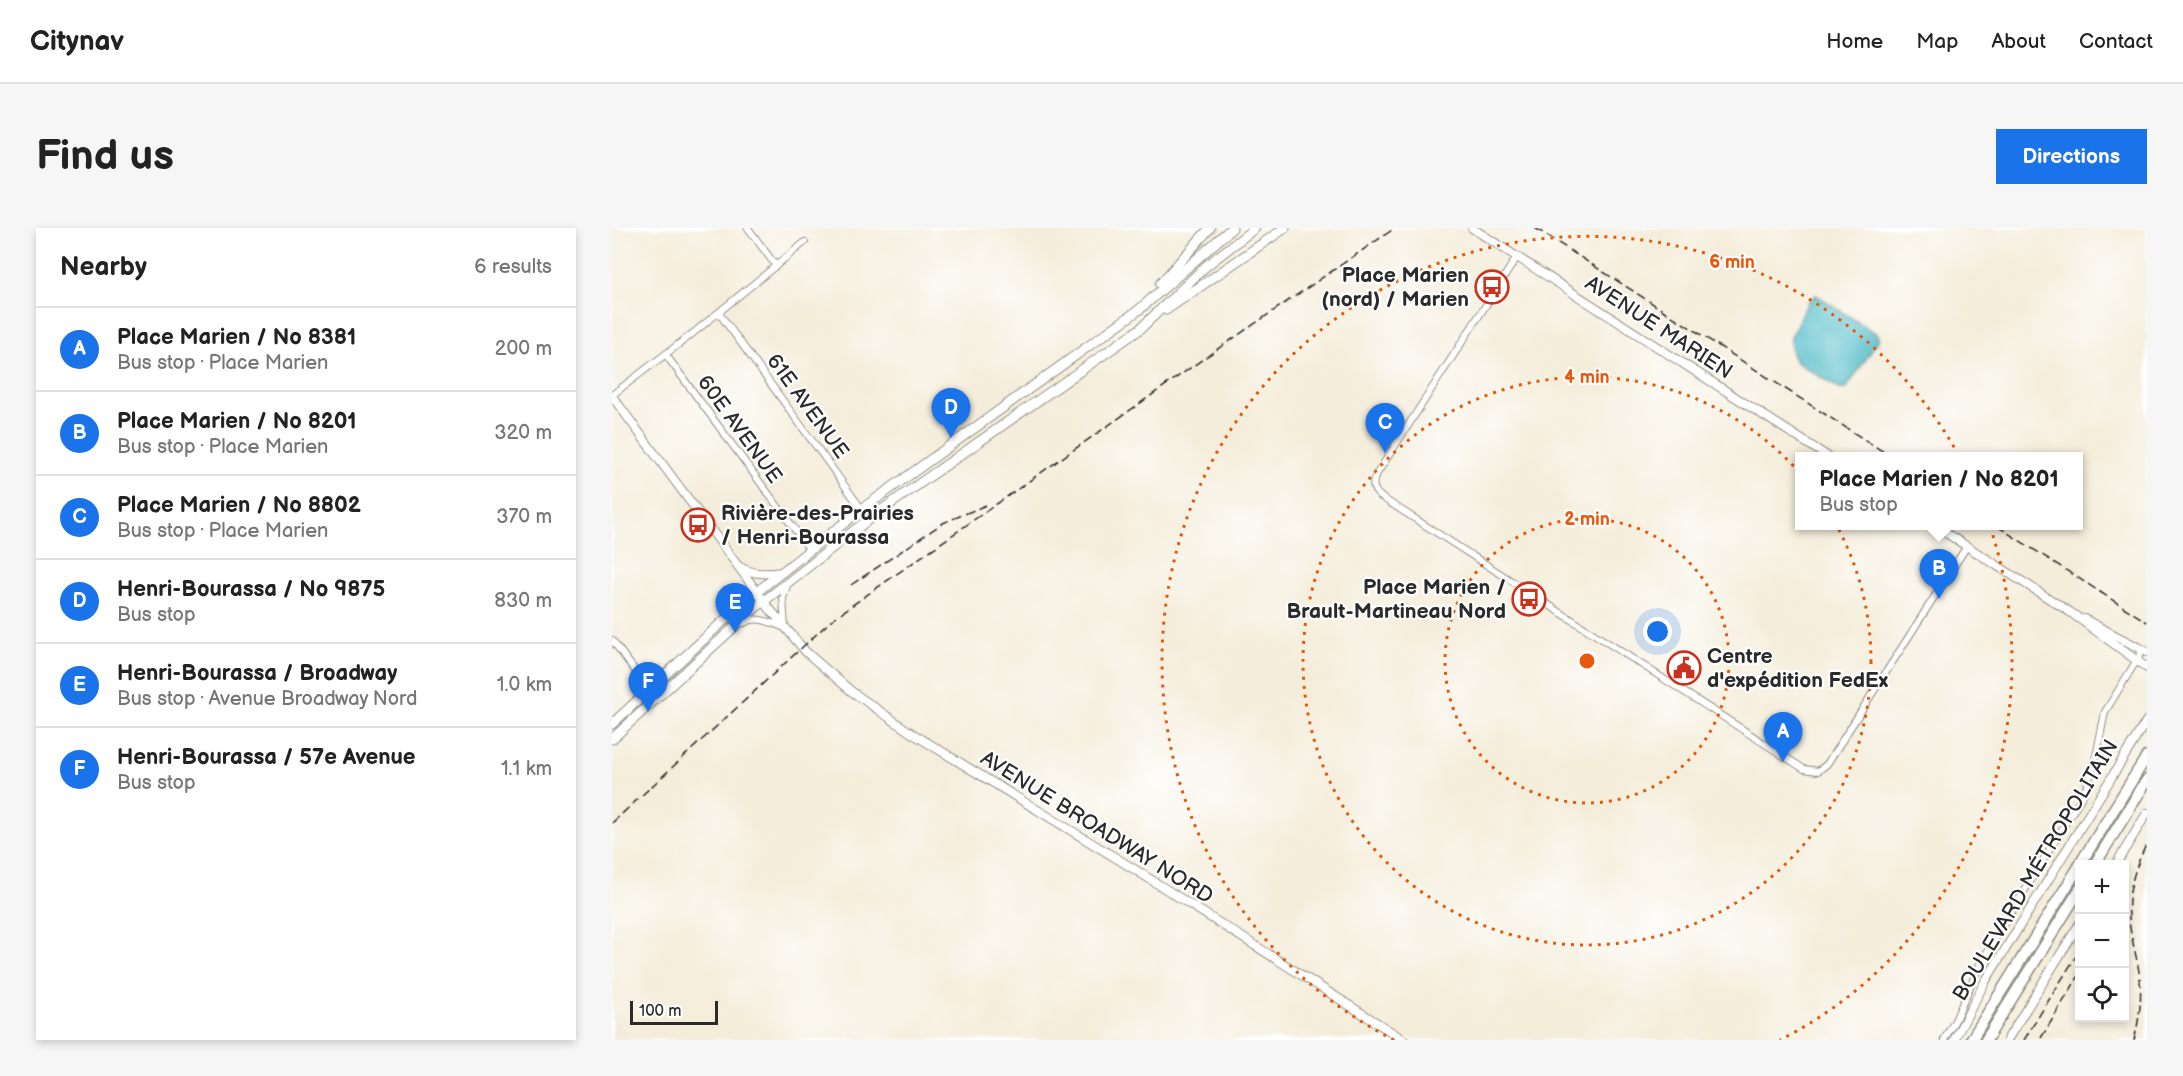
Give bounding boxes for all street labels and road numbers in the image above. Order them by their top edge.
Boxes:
street label: AVENUE MARIEN [1580,270,1737,384]
street label: 61E AVENUE [761,349,854,464]
street label: 60E AVENUE [692,370,787,488]
street label: BOULEVARD MÉTROPOLITAIN [1947,735,2123,1005]
street label: AVENUE BROADWAY NORD [976,746,1217,909]

